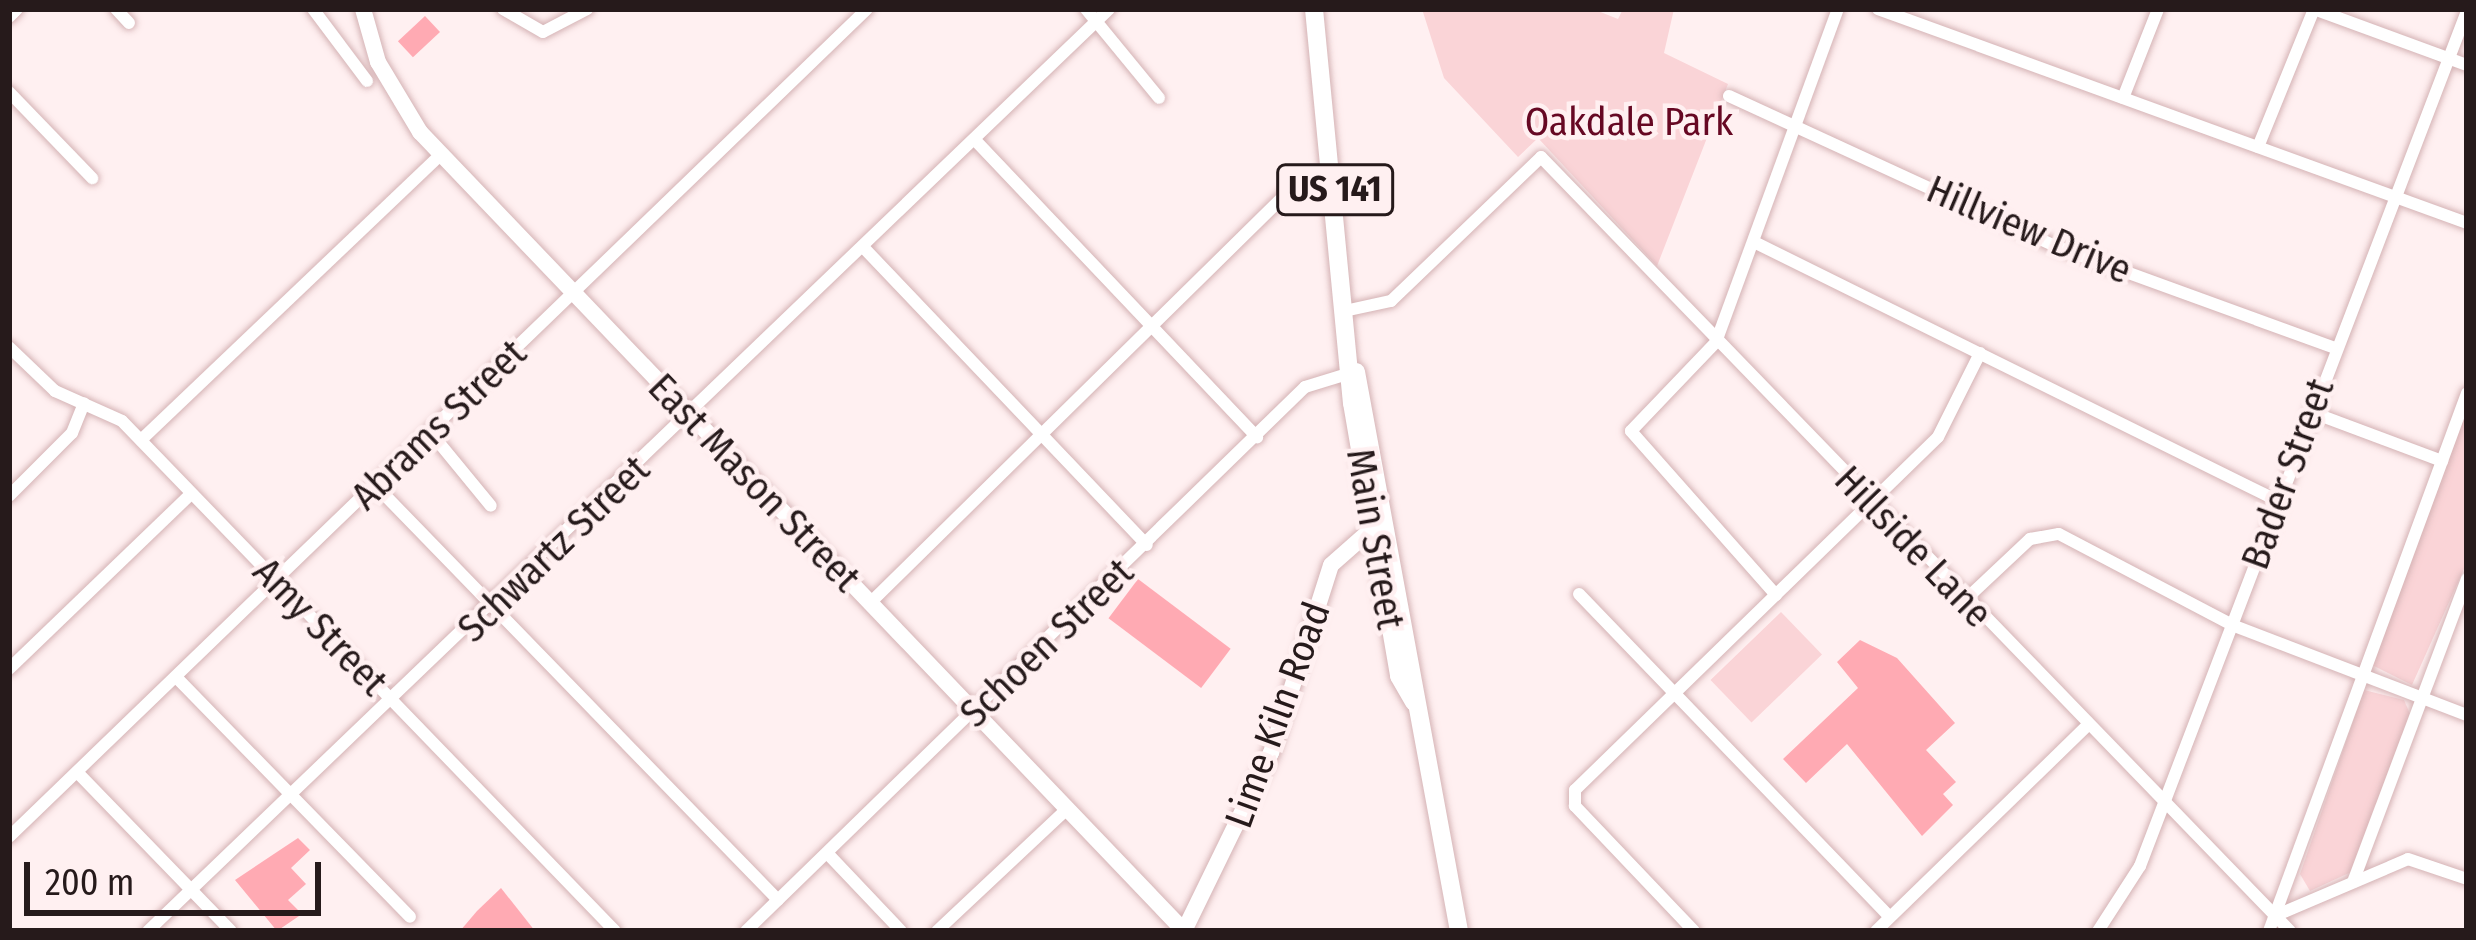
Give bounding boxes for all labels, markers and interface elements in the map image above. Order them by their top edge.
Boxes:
park label: Oakdale Park [1525,99,1733,145]
road number: US 141 [1275,160,1395,220]
street label: Hillview Drive [1920,166,2138,294]
street label: Abrams Street [342,330,536,520]
street label: East Mason Street [638,364,870,602]
street label: Bader Street [2232,372,2344,576]
street label: Main Street [1336,445,1414,633]
street label: Schwartz Street [449,446,659,652]
street label: Hillside Lane [1825,457,2001,637]
street label: Amy Street [243,549,397,705]
street label: Schoen Street [951,549,1143,737]
street label: Lime Kiln Road [1216,596,1340,834]
scale bar [30,838,327,912]
text: 200 m [45,861,135,905]

